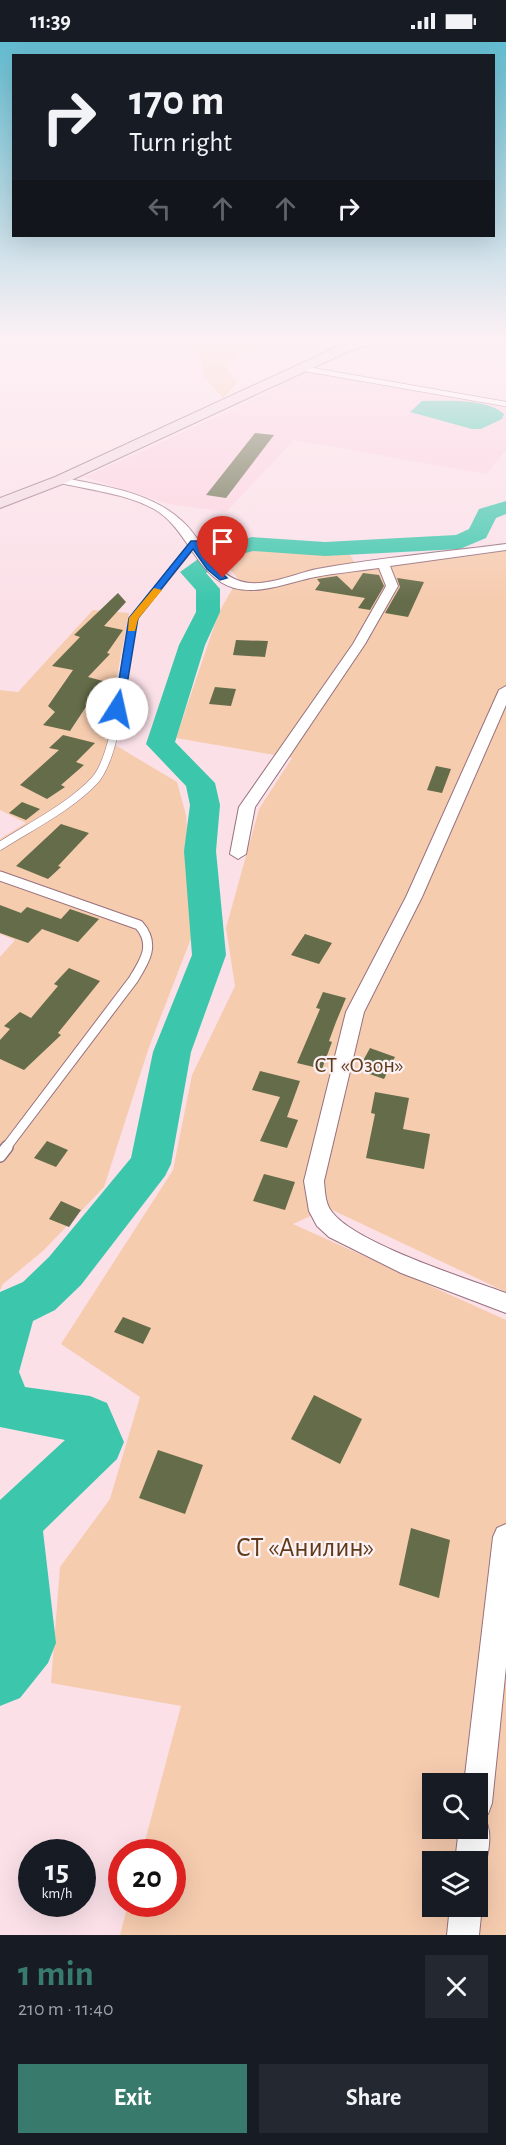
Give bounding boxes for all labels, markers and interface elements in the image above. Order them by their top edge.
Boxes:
text: 11:39 [30,10,71,32]
icon: right [30,78,108,156]
text: 170 m [129,80,224,122]
text: Turn right [129,129,232,156]
icon: left [143,192,176,225]
icon: ahead [206,192,239,225]
icon: ahead [269,192,302,225]
icon: right [332,192,365,225]
pin [197,516,248,578]
icon: arrive [206,525,239,558]
position arrow [85,677,149,741]
park label: СТ «Озон» [314,1054,404,1076]
park label: СТ «Анилин» [236,1534,374,1561]
map controls [422,1773,488,1917]
button: search [422,1773,488,1839]
speed limit sign: 20 [108,1839,186,1917]
button: layers [422,1851,488,1917]
text: 15 [45,1856,69,1886]
text: km/h [42,1886,72,1901]
button: close [425,1955,488,2018]
text: 1 min [18,1956,94,1992]
text: 210 m · 11:40 [18,1999,114,2019]
button: Exit [18,2064,247,2133]
button: Share [259,2064,488,2133]

